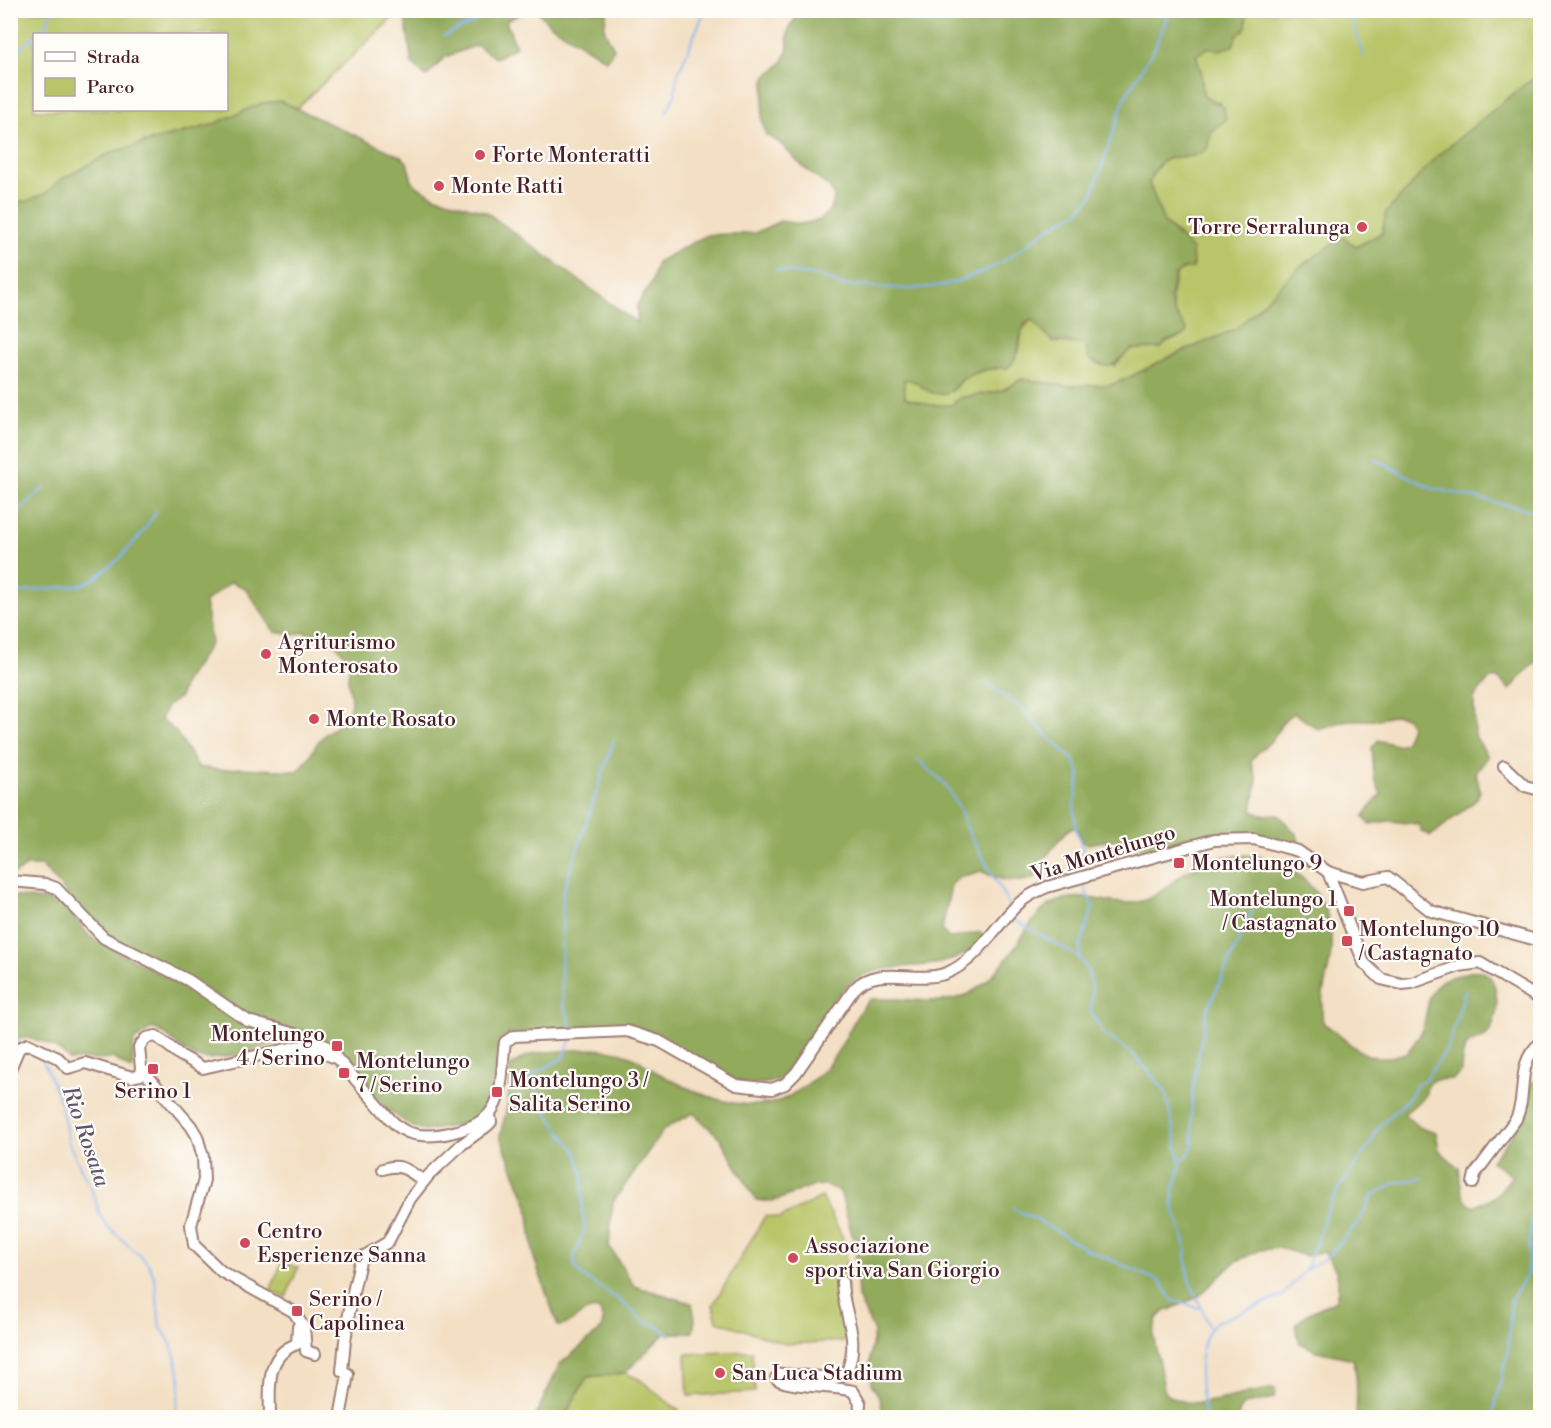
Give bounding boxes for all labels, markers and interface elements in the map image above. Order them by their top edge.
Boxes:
legend [33,33,228,111]
text: Strada [87,46,141,69]
text: Parco [87,76,134,99]
place label: Forte Monteratti [492,143,650,169]
marker: Forte Monteratti [473,148,487,162]
place label: Monte Ratti [451,174,564,200]
marker: Monte Ratti [432,179,446,193]
place label: Torre Serralunga [1188,215,1350,241]
marker: Torre Serralunga [1355,220,1369,234]
place label: Agriturismo Monterosato [277,630,398,680]
marker: Agriturismo Monterosato [259,647,273,661]
place label: Monte Rosato [326,707,456,733]
marker: Monte Rosato [307,712,321,726]
street label: Via Montelungo [1027,820,1179,889]
place label: Montelungo 9 [1191,851,1322,877]
marker: Montelungo 9 [1172,856,1186,870]
place label: Montelungo 1 / Castagnato [1209,887,1337,937]
marker: Montelungo 1 / Castagnato [1342,904,1356,918]
place label: Montelungo 10 / Castagnato [1358,917,1500,967]
marker: Montelungo 10 / Castagnato [1340,934,1354,948]
place label: Montelungo 4 / Serino [211,1022,325,1072]
marker: Montelungo 4 / Serino [330,1039,344,1053]
place label: Montelungo 7 / Serino [356,1049,470,1099]
marker: Serino 1 [146,1062,160,1076]
marker: Montelungo 7 / Serino [337,1066,351,1080]
place label: Montelungo 3 / Salita Serino [509,1068,649,1118]
place label: Serino 1 [115,1079,191,1105]
water label: Rio Rosata [55,1081,116,1191]
marker: Montelungo 3 / Salita Serino [490,1085,504,1099]
place label: Centro Esperienze Sanna [257,1219,427,1269]
place label: Associazione sportiva San Giorgio [804,1234,1000,1284]
marker: Centro Esperienze Sanna [238,1236,252,1250]
marker: Associazione sportiva San Giorgio [786,1251,800,1265]
place label: Serino / Capolinea [309,1287,405,1337]
marker: Serino / Capolinea [290,1304,304,1318]
place label: San Luca Stadium [732,1361,903,1387]
marker: San Luca Stadium [713,1366,727,1380]

